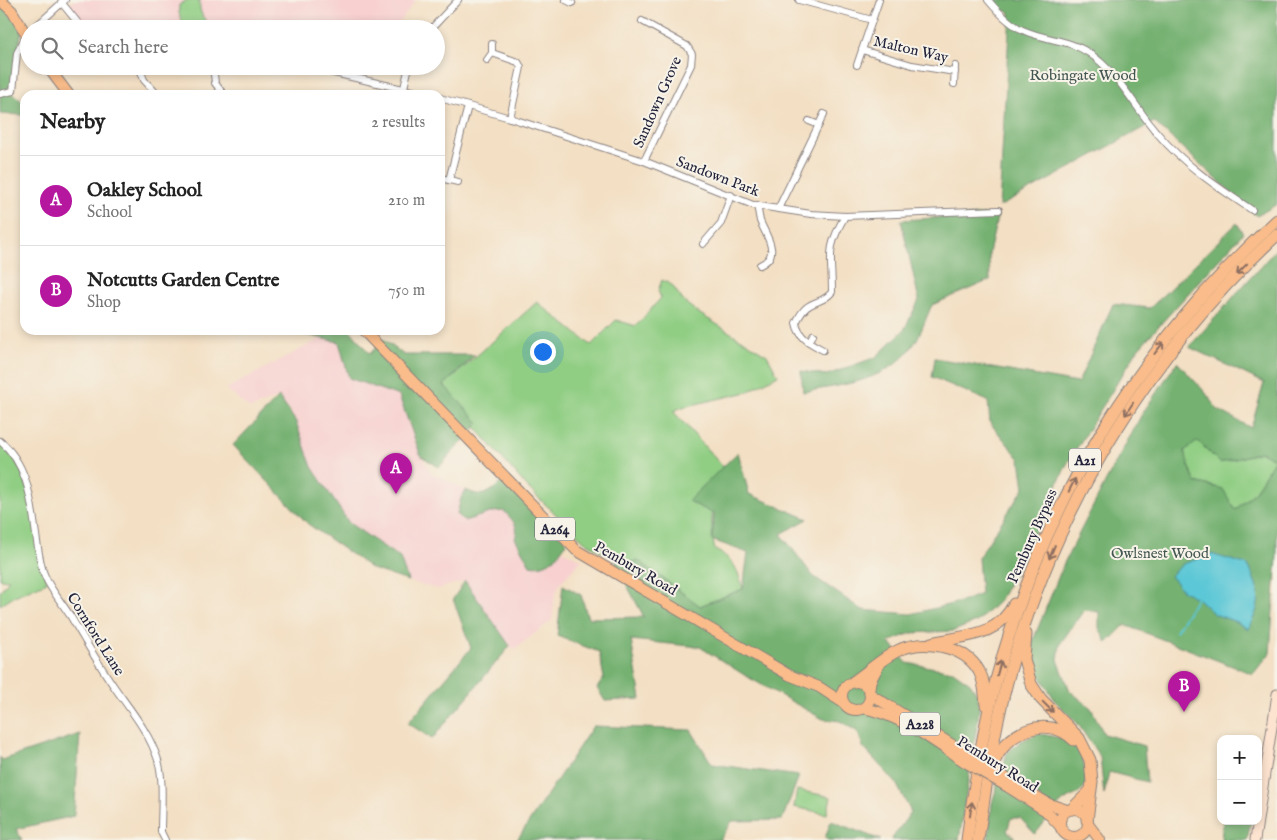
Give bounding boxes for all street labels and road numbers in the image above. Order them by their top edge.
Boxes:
street label: Malton Way [872,32,951,67]
street label: Sandown Grove [629,53,686,151]
street label: Sandown Park [673,152,763,201]
road number: A21 [1069,448,1101,472]
street label: Pembury Bypass [1003,486,1062,586]
road number: A264 [535,518,575,540]
street label: Pembury Road [591,537,681,600]
street label: Cornford Lane [62,589,129,679]
road number: A228 [900,712,940,736]
street label: Pembury Road [953,732,1043,798]

